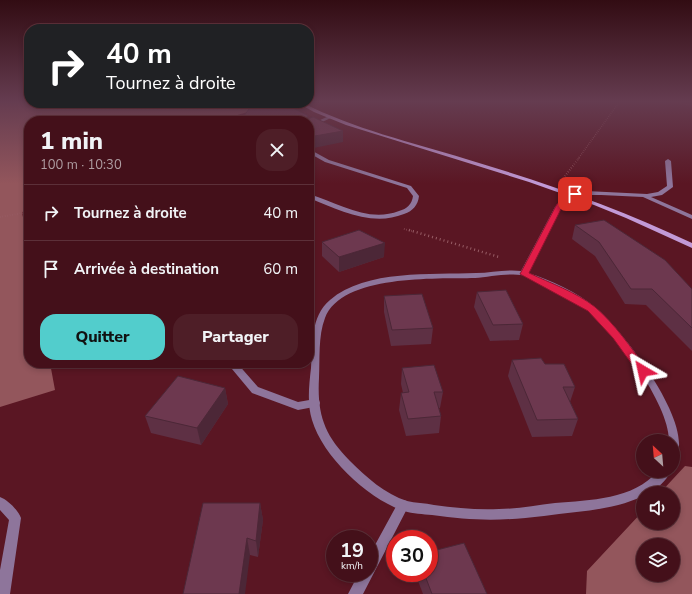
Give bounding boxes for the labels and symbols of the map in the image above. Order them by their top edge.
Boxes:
pin [558,177,592,211]
position arrow [622,350,664,392]
north arrow [636,434,680,478]
speed limit sign: 30 [386,530,438,582]

